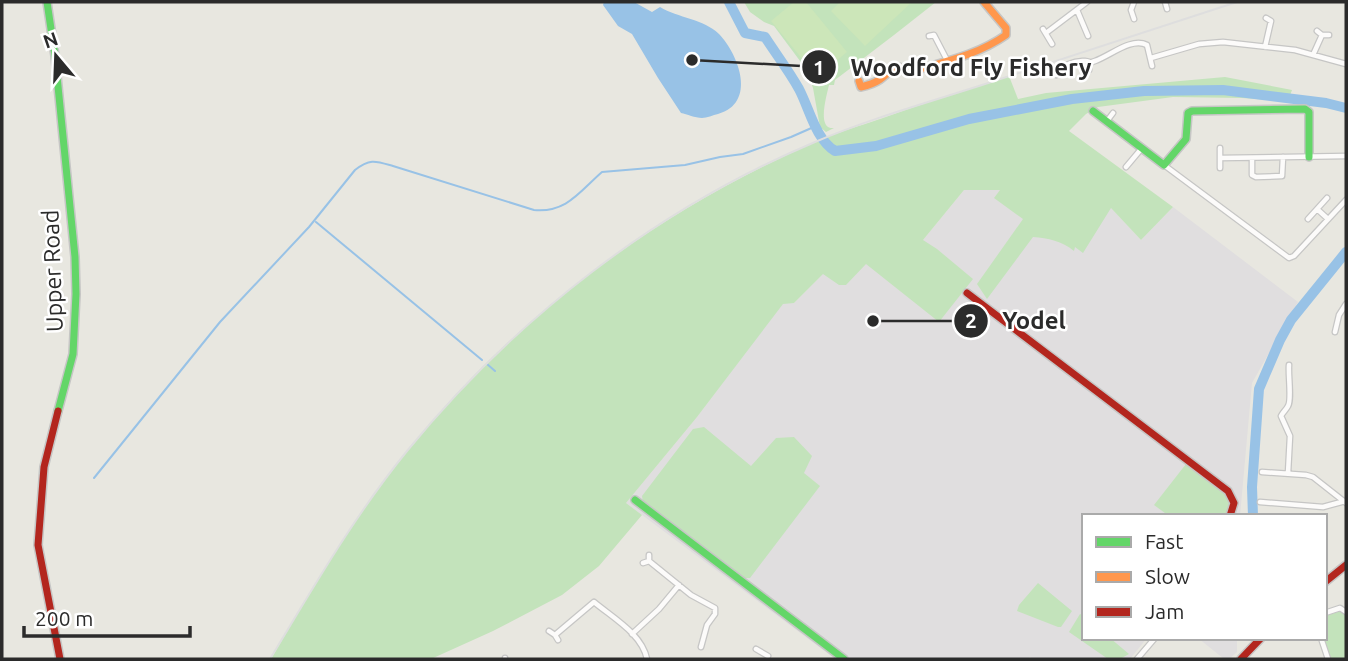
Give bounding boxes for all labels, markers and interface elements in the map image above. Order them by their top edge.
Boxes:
north arrow [21,21,91,91]
text: N [40,27,61,53]
callout: Woodford Fly Fishery [801,45,1105,90]
text: Woodford Fly Fishery [851,54,1092,81]
text: 1 [813,55,825,79]
street label: Upper Road [37,209,67,333]
callout: Yodel [954,298,1080,343]
text: Yodel [1002,307,1066,334]
text: 2 [965,308,977,332]
legend [1082,514,1327,640]
text: Fast [1145,529,1183,553]
text: Slow [1145,564,1190,588]
scale bar [24,594,191,638]
text: Jam [1145,599,1184,623]
text: 200 m [35,606,93,630]

